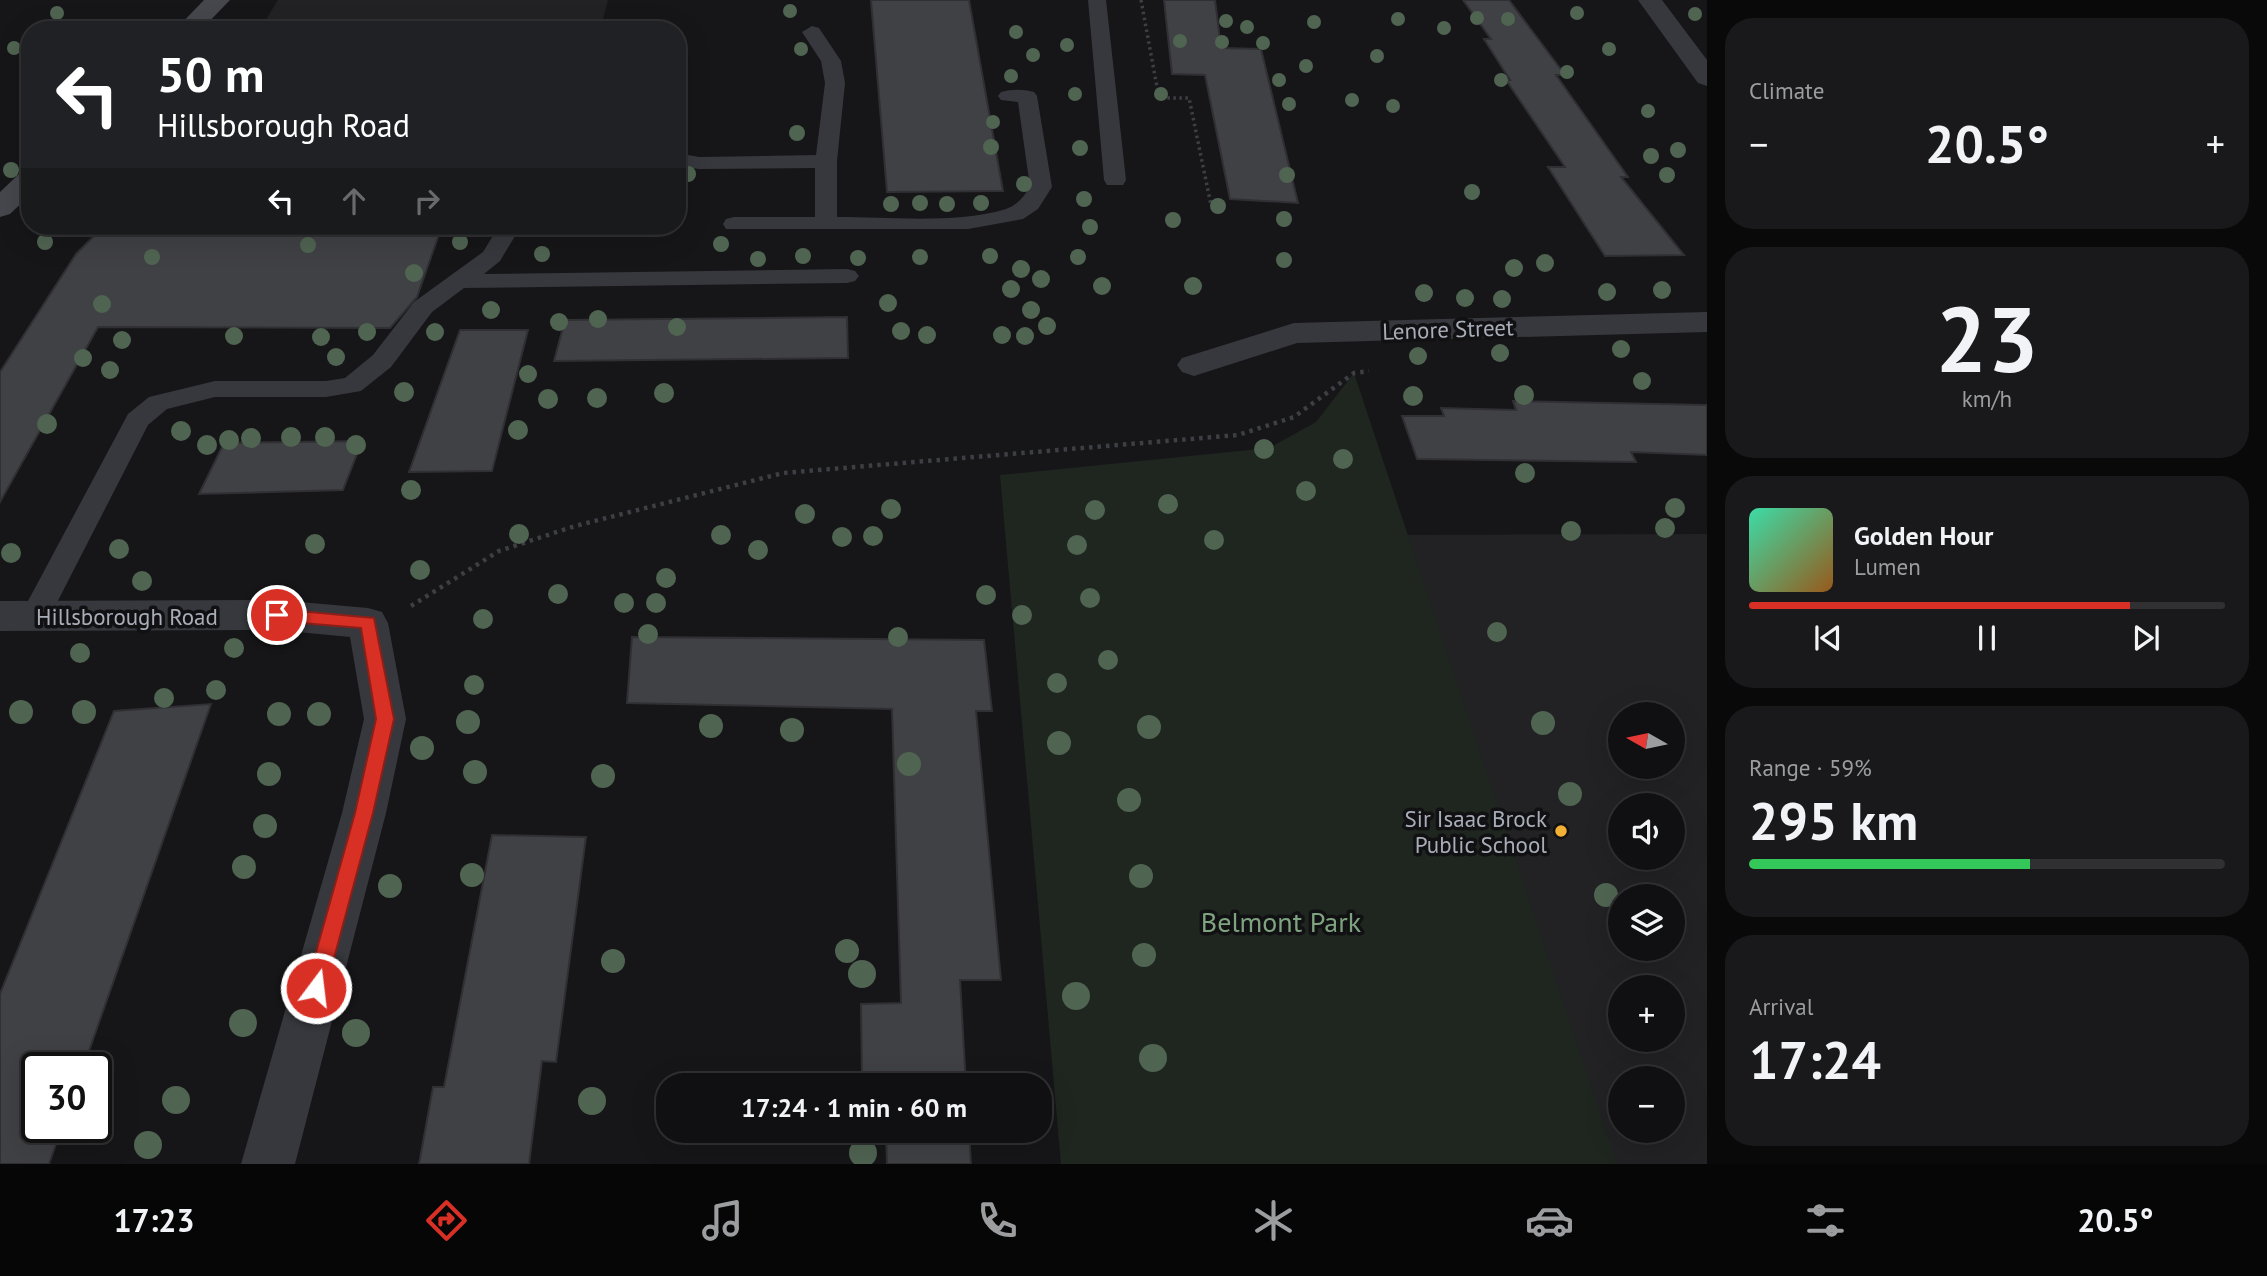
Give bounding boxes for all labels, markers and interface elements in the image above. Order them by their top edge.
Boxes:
text: 50 m [157,42,264,106]
icon: left [42,49,133,140]
text: Climate [1749,76,1824,105]
text: Hillsborough Road [157,104,410,146]
text: 20.5° [1925,110,2049,177]
text: − [1749,119,1768,168]
text: + [2206,119,2225,168]
icon: left [262,182,300,220]
icon: ahead [335,182,373,220]
icon: right [408,182,446,220]
text: 23 [1935,279,2039,397]
street label: Lenore Street [1382,312,1514,346]
text: km/h [1962,384,2012,413]
text: Golden Hour [1854,519,1993,552]
text: Lumen [1854,552,1921,581]
pin [247,585,307,645]
icon: arrive [258,596,296,634]
street label: Hillsborough Road [36,602,218,631]
icon: previous [1809,619,1847,657]
icon: pause [1968,619,2006,657]
icon: next [2127,619,2165,657]
north arrow [1608,702,1685,779]
map controls [1608,702,1685,1143]
text: Range · 59% [1749,753,1872,782]
text: 295 km [1749,787,1918,854]
button: sound [1608,793,1685,870]
place label: Sir Isaac Brock Public School [1405,804,1547,859]
marker: Sir Isaac Brock Public School [1553,823,1569,839]
button: layers [1608,884,1685,961]
park label: Belmont Park [1201,903,1362,940]
position arrow [279,951,353,1025]
button: + [1608,975,1685,1052]
text: Arrival [1749,992,1813,1021]
text: 17:24 [1749,1026,1881,1093]
speed limit sign: 30 [21,1052,112,1143]
button: − [1608,1066,1685,1143]
text: 17:24 · 1 min · 60 m [741,1091,967,1124]
icon: directions [422,1196,471,1245]
icon: music [698,1196,747,1245]
icon: phone [973,1196,1022,1245]
icon: climate [1249,1196,1298,1245]
icon: car [1525,1196,1574,1245]
icon: filters [1801,1196,1850,1245]
text: 17:23 [113,1199,195,1241]
text: 20.5° [2077,1199,2154,1241]

